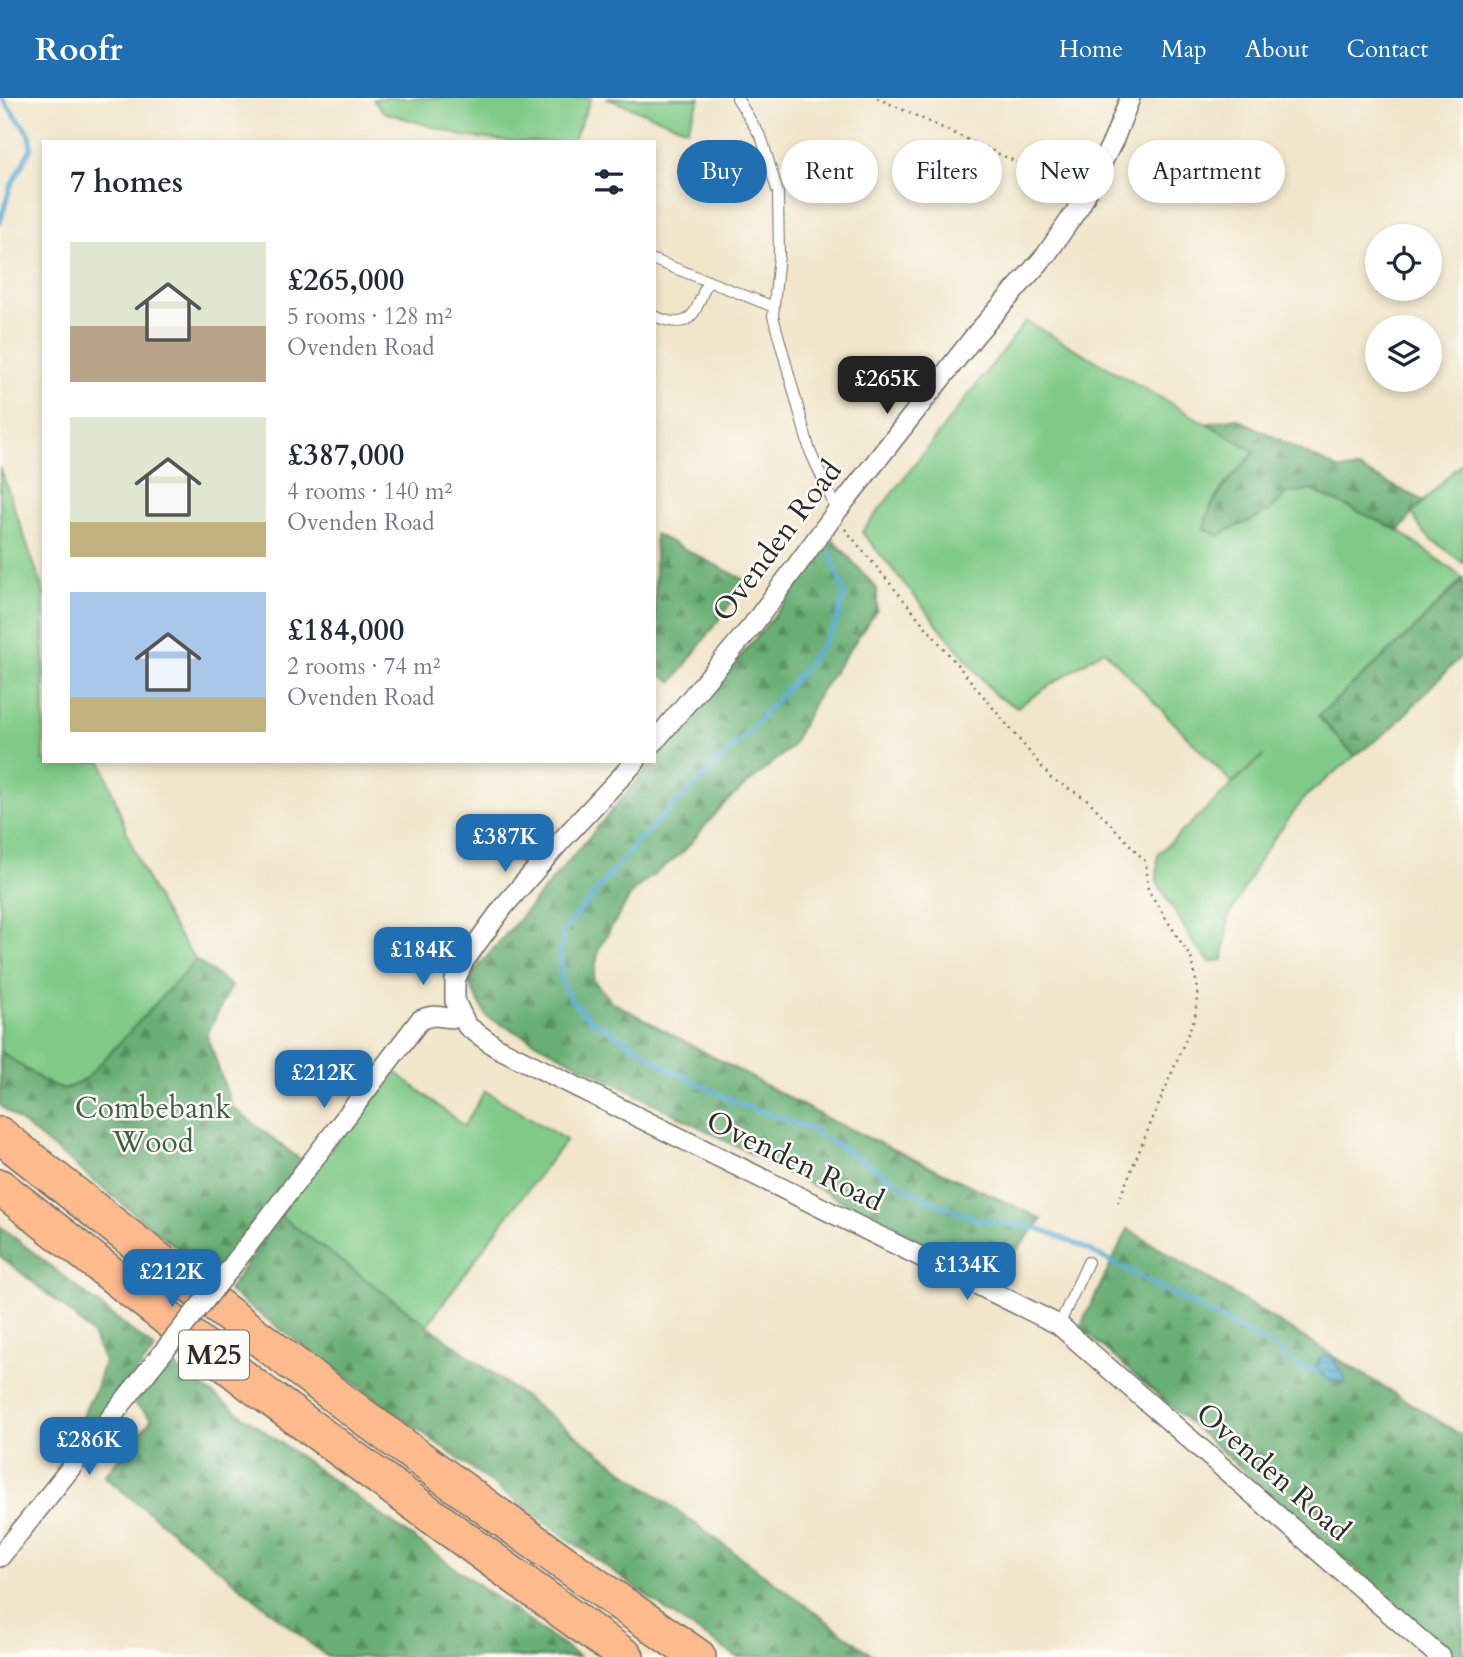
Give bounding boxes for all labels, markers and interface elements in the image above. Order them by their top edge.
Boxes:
text: Roofr [35,27,122,72]
text: Home [1059,33,1123,66]
text: Map [1161,33,1207,66]
text: About [1245,33,1309,66]
text: Contact [1347,33,1428,66]
chip: Buy [677,140,767,203]
chip: Rent [781,140,878,203]
chip: Filters [892,140,1002,203]
chip: New [1016,140,1114,203]
chip: Apartment [1128,140,1285,203]
text: 7 homes [70,162,183,203]
icon: filters [590,163,628,201]
map controls [1365,224,1442,392]
button: locate [1365,224,1442,301]
text: £265,000 [287,260,404,301]
icon: home [126,270,210,354]
text: 5 rooms · 128 m² [287,301,452,332]
button: layers [1365,315,1442,392]
text: Ovenden Road [287,332,435,363]
pin: £265K [838,356,936,416]
text: £265K [854,363,920,394]
text: £387,000 [287,435,404,476]
icon: home [126,445,210,529]
street label: Ovenden Road [703,452,851,630]
text: 4 rooms · 140 m² [287,476,452,507]
text: Ovenden Road [287,507,435,538]
text: £184,000 [287,610,404,651]
icon: home [126,620,210,704]
text: 2 rooms · 74 m² [287,651,440,682]
text: Ovenden Road [287,682,435,713]
pin: £387K [456,814,554,874]
text: £387K [472,821,538,852]
pin: £184K [374,928,472,987]
text: £184K [390,934,456,965]
pin: £212K [275,1051,373,1110]
text: £212K [291,1057,357,1088]
park label: Combebank Wood [75,1088,231,1163]
street label: Ovenden Road [700,1100,890,1222]
pin: £134K [918,1242,1016,1302]
text: £134K [934,1249,1000,1280]
pin: £212K [123,1250,221,1309]
text: £212K [139,1256,205,1287]
road number: M25 [179,1330,249,1380]
street label: Ovenden Road [1187,1393,1359,1551]
pin: £286K [40,1418,138,1477]
text: £286K [56,1424,122,1455]

